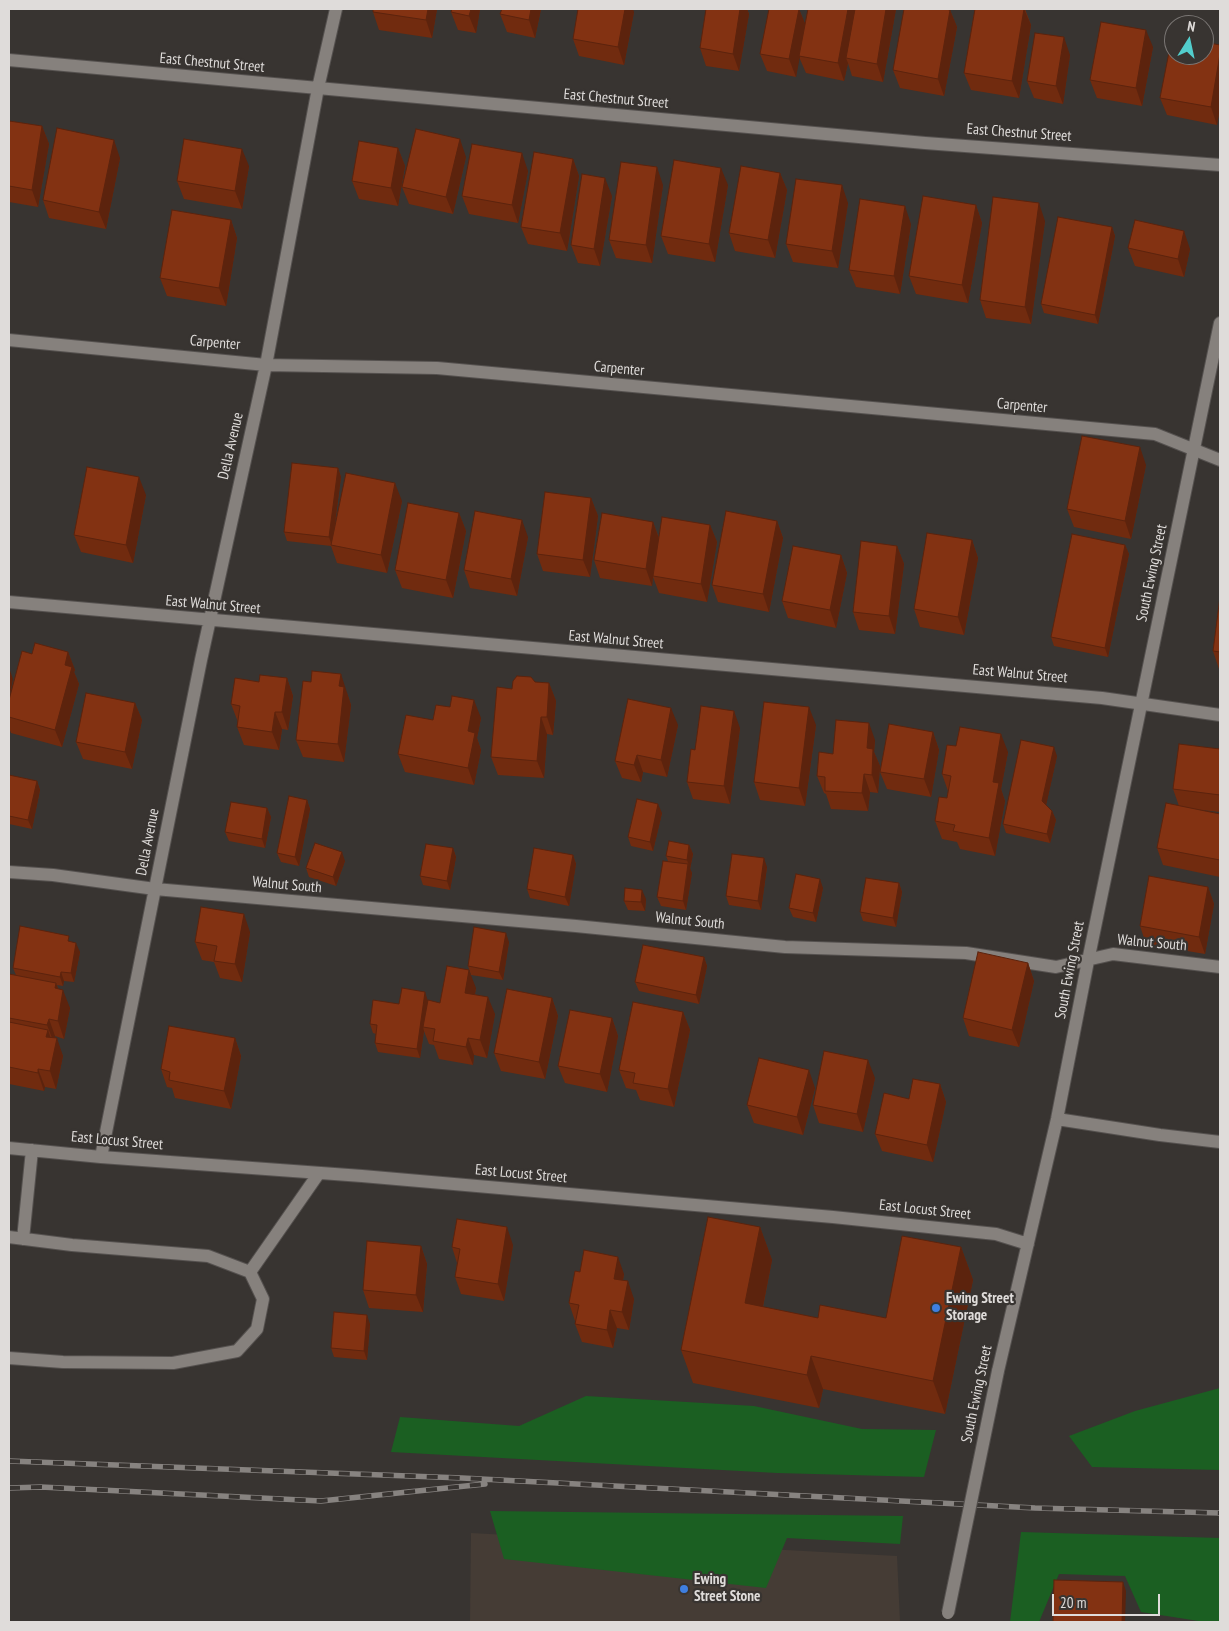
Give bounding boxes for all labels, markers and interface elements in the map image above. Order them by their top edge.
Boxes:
north arrow [1164,15,1214,65]
text: N [1186,17,1197,36]
street label: East Chestnut Street [159,49,265,77]
street label: East Chestnut Street [563,85,669,113]
street label: East Chestnut Street [966,120,1072,146]
street label: Carpenter [189,332,241,354]
street label: Carpenter [593,358,645,380]
street label: Carpenter [996,395,1048,417]
street label: Della Avenue [215,411,247,481]
street label: South Ewing Street [1133,523,1171,623]
street label: East Walnut Street [165,592,261,618]
street label: East Walnut Street [568,627,664,653]
street label: East Walnut Street [972,661,1068,687]
street label: Della Avenue [133,807,163,877]
street label: Walnut South [252,873,322,897]
street label: Walnut South [654,908,726,934]
street label: South Ewing Street [1052,920,1088,1020]
street label: Walnut South [1117,931,1187,955]
street label: East Locust Street [70,1128,164,1154]
street label: East Locust Street [474,1161,568,1187]
street label: East Locust Street [878,1196,972,1224]
place label: Ewing Street Storage [946,1290,1014,1325]
marker: Ewing Street Storage [930,1302,942,1314]
street label: South Ewing Street [958,1344,996,1444]
place label: Ewing Street Stone [694,1571,760,1606]
marker: Ewing Street Stone [678,1583,690,1595]
scale bar [1054,1584,1162,1616]
text: 20 m [1060,1593,1086,1612]

